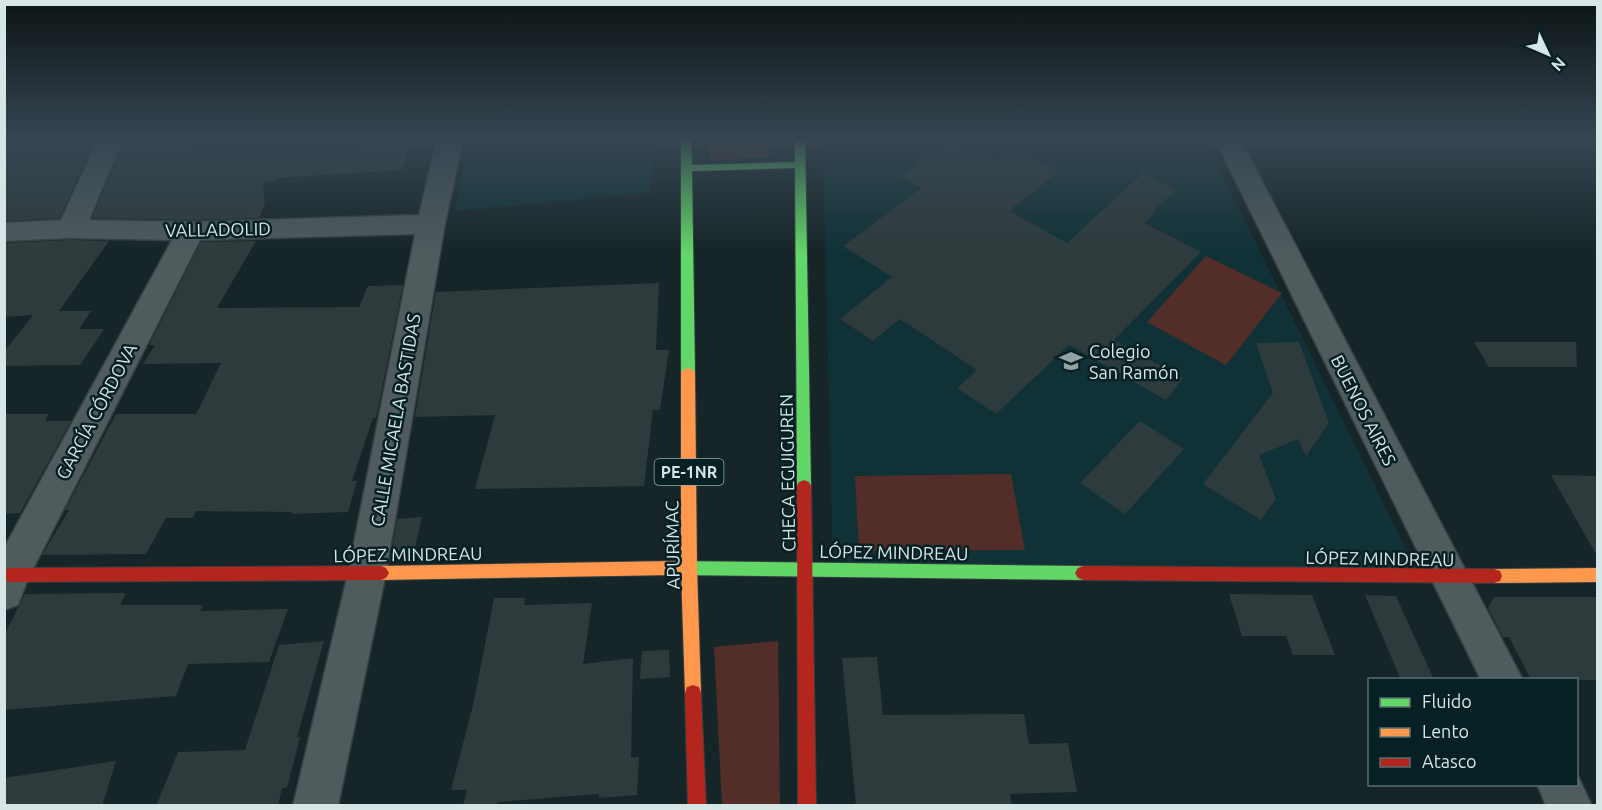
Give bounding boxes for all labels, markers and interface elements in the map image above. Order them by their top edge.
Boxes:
north arrow [1518,24,1578,84]
text: N [1548,54,1569,75]
street label: VALLADOLID [165,218,271,240]
street label: CALLE MICAELA BASTIDAS [366,312,424,528]
street label: GARCÍA CÓRDOVA [51,339,140,482]
place label: Colegio San Ramón [1089,341,1179,382]
school or university icon: Colegio San Ramón [1058,348,1084,374]
street label: BUENOS AIRES [1328,351,1400,469]
street label: CHECA EGUIGUREN [776,394,798,552]
road number: PE-1NR [654,459,724,485]
street label: APURÍMAC [660,500,683,590]
street label: LÓPEZ MINDREAU [819,540,969,563]
street label: LÓPEZ MINDREAU [333,542,483,565]
street label: LÓPEZ MINDREAU [1305,546,1455,569]
legend [1368,678,1578,786]
text: Fluido [1422,691,1472,711]
text: Lento [1422,721,1469,741]
text: Atasco [1422,751,1477,771]

